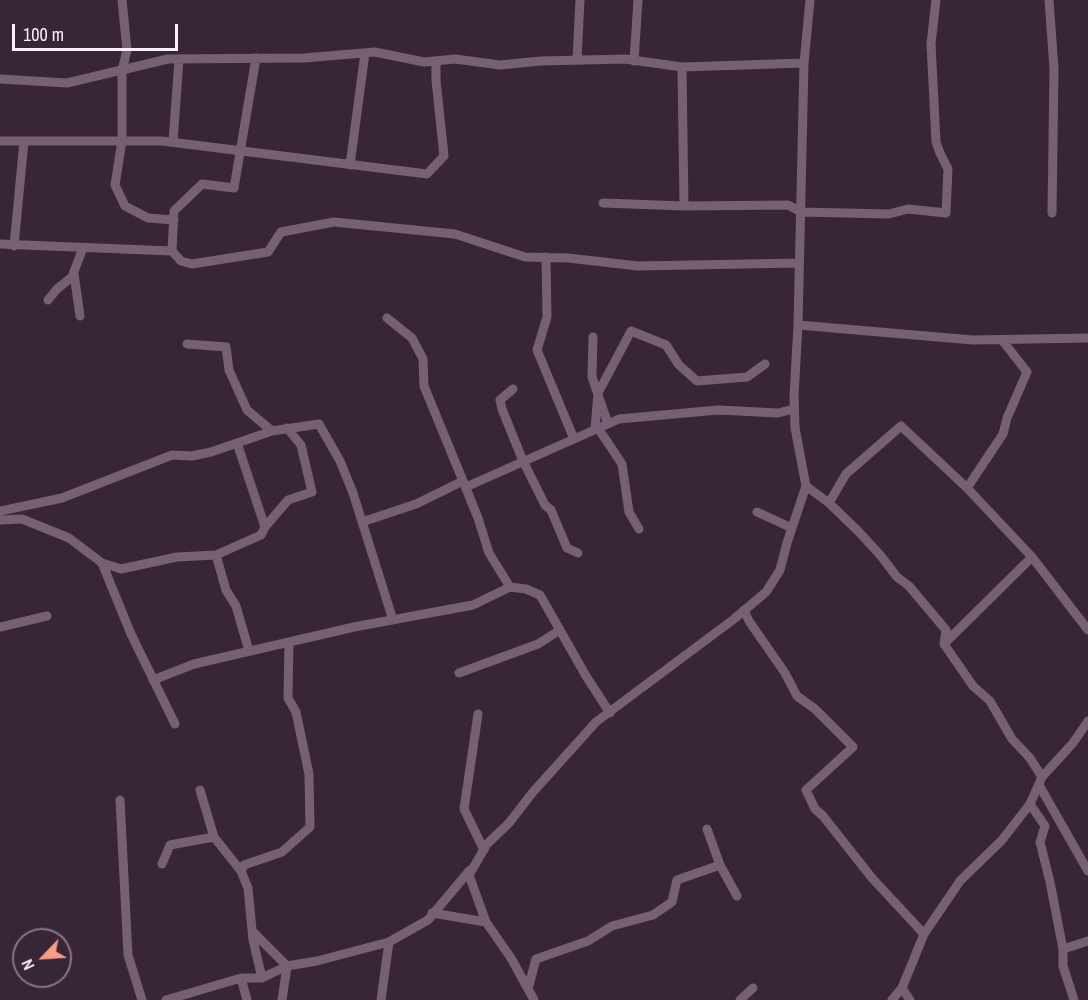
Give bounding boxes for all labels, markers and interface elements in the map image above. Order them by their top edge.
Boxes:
scale bar [15,12,182,50]
text: 100 m [23,22,64,47]
north arrow [12,928,72,988]
text: N [16,956,39,974]

